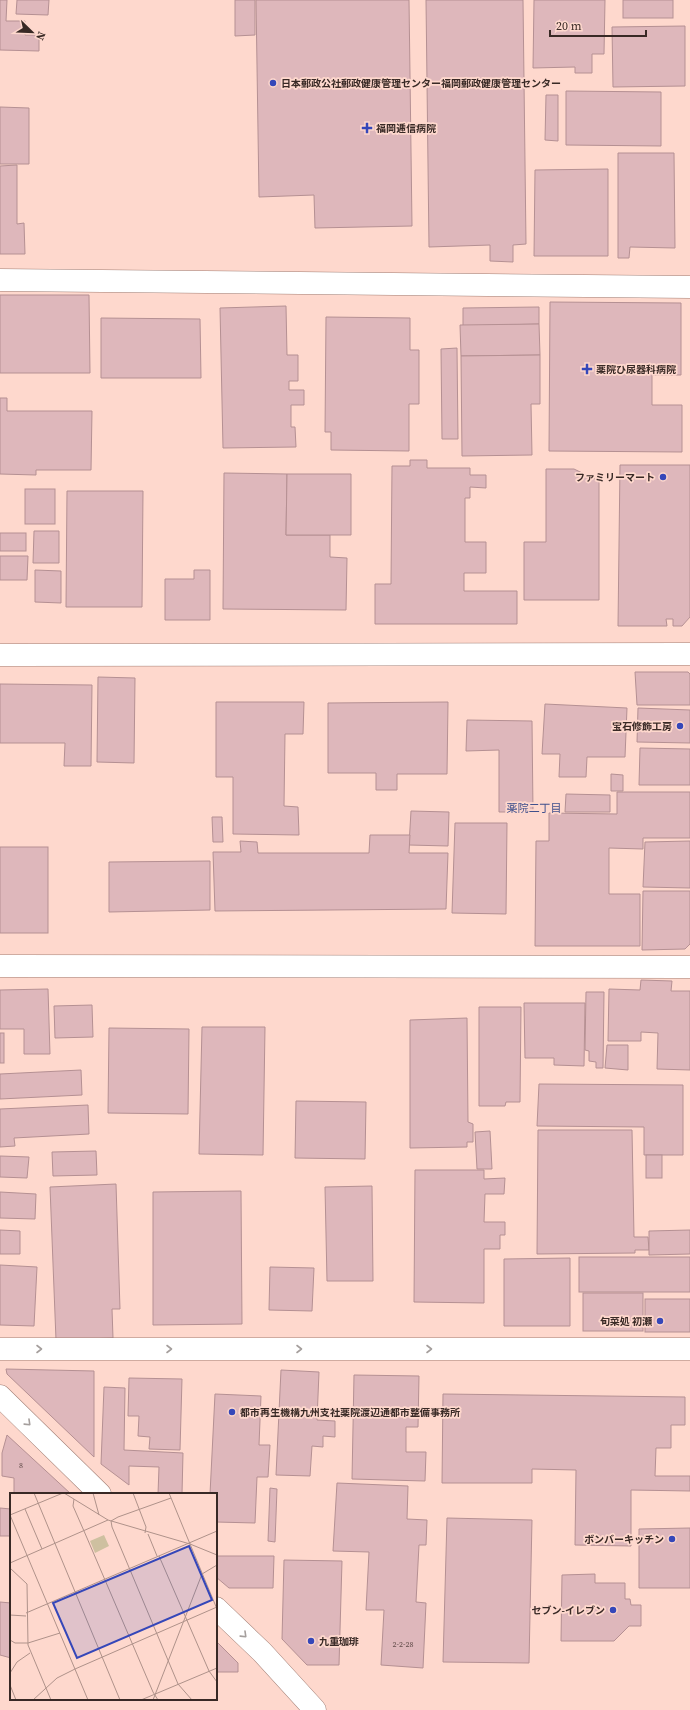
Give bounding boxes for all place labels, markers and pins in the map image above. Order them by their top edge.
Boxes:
place label: 日本郵政公社郵政健康管理センター福岡郵政健康管理センター [281,77,561,90]
marker: 日本郵政公社郵政健康管理センター福岡郵政健康管理センター [268,78,278,88]
marker: 福岡逓信病院 [361,122,373,134]
place label: 福岡逓信病院 [376,122,436,135]
marker: 薬院ひ尿器科病院 [581,363,593,375]
place label: 薬院ひ尿器科病院 [596,363,676,376]
place label: ファミリーマート [575,471,655,484]
marker: ファミリーマート [658,472,668,482]
place label: 宝石修飾工房 [612,720,672,733]
marker: 宝石修飾工房 [675,721,685,731]
place label: 旬菜処 初瀬 [600,1315,653,1328]
marker: 旬菜処 初瀬 [655,1316,665,1326]
place label: 都市再生機構九州支社薬院渡辺通都市整備事務所 [240,1406,460,1419]
marker: 都市再生機構九州支社薬院渡辺通都市整備事務所 [227,1407,237,1417]
place label: ボンバーキッチン [584,1533,664,1546]
marker: ボンバーキッチン [667,1534,677,1544]
place label: セブン-イレブン [532,1604,605,1617]
marker: セブン-イレブン [608,1605,618,1615]
place label: 九重珈琲 [319,1635,359,1648]
marker: 九重珈琲 [306,1636,316,1646]

